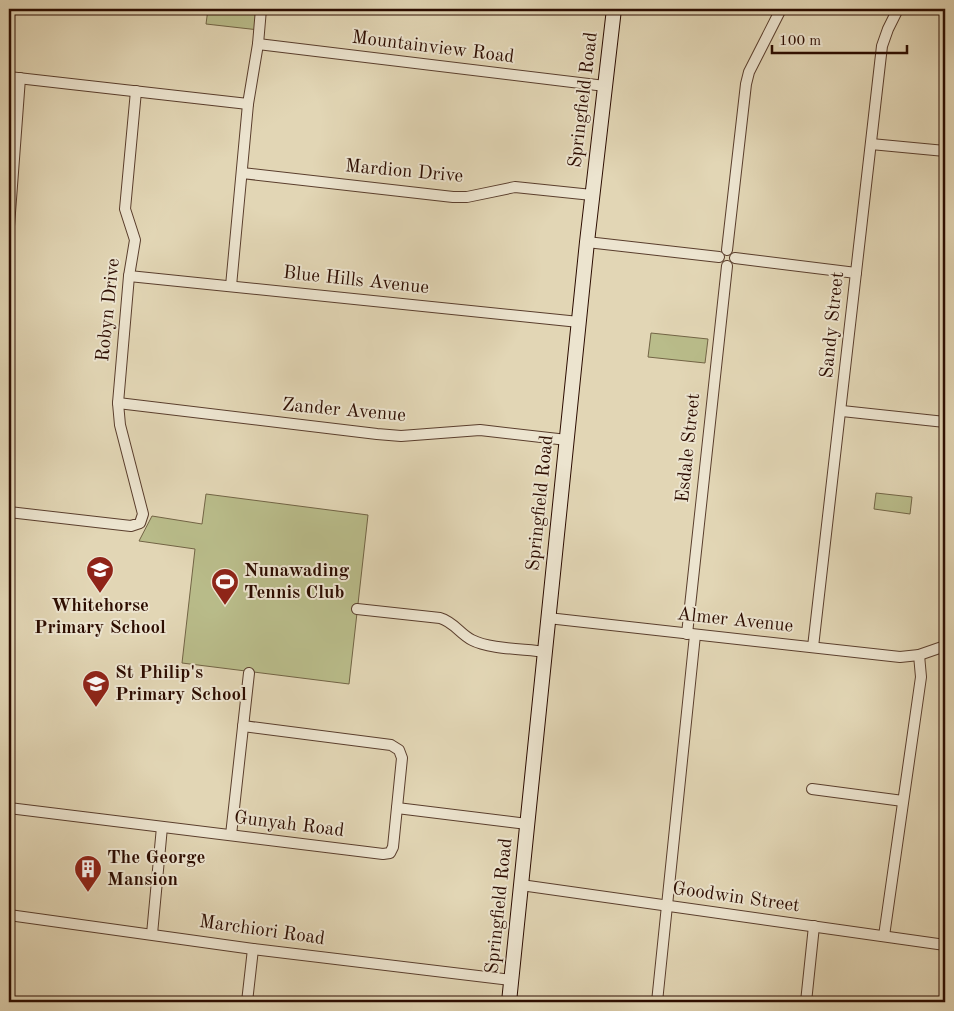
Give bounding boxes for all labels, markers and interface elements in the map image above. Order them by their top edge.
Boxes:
scale bar [772,22,906,54]
street label: Mountainview Road [351,29,515,67]
street label: Springfield Road [566,31,602,169]
text: 100 m [779,34,821,49]
street label: Mardion Drive [344,157,464,187]
street label: Robyn Drive [94,257,124,363]
street label: Blue Hills Avenue [282,264,430,298]
street label: Sandy Street [818,271,848,379]
street label: Esdale Street [674,392,704,504]
street label: Zander Avenue [281,396,407,426]
street label: Springfield Road [524,434,558,572]
school or university icon: Whitehorse Primary School [85,555,115,594]
place label: Nunawading Tennis Club [244,562,350,603]
sports icon: Nunawading Tennis Club [210,567,240,606]
place label: Whitehorse Primary School [34,597,166,638]
street label: Almer Avenue [676,605,794,637]
place label: St Philip's Primary School [115,664,247,705]
school or university icon: St Philip's Primary School [81,669,111,708]
street label: Gunyah Road [233,809,345,841]
street label: Springfield Road [483,837,517,975]
place label: The George Mansion [107,849,206,890]
building icon: The George Mansion [73,854,103,893]
street label: Goodwin Street [671,880,801,916]
street label: Marchiori Road [198,913,326,949]

